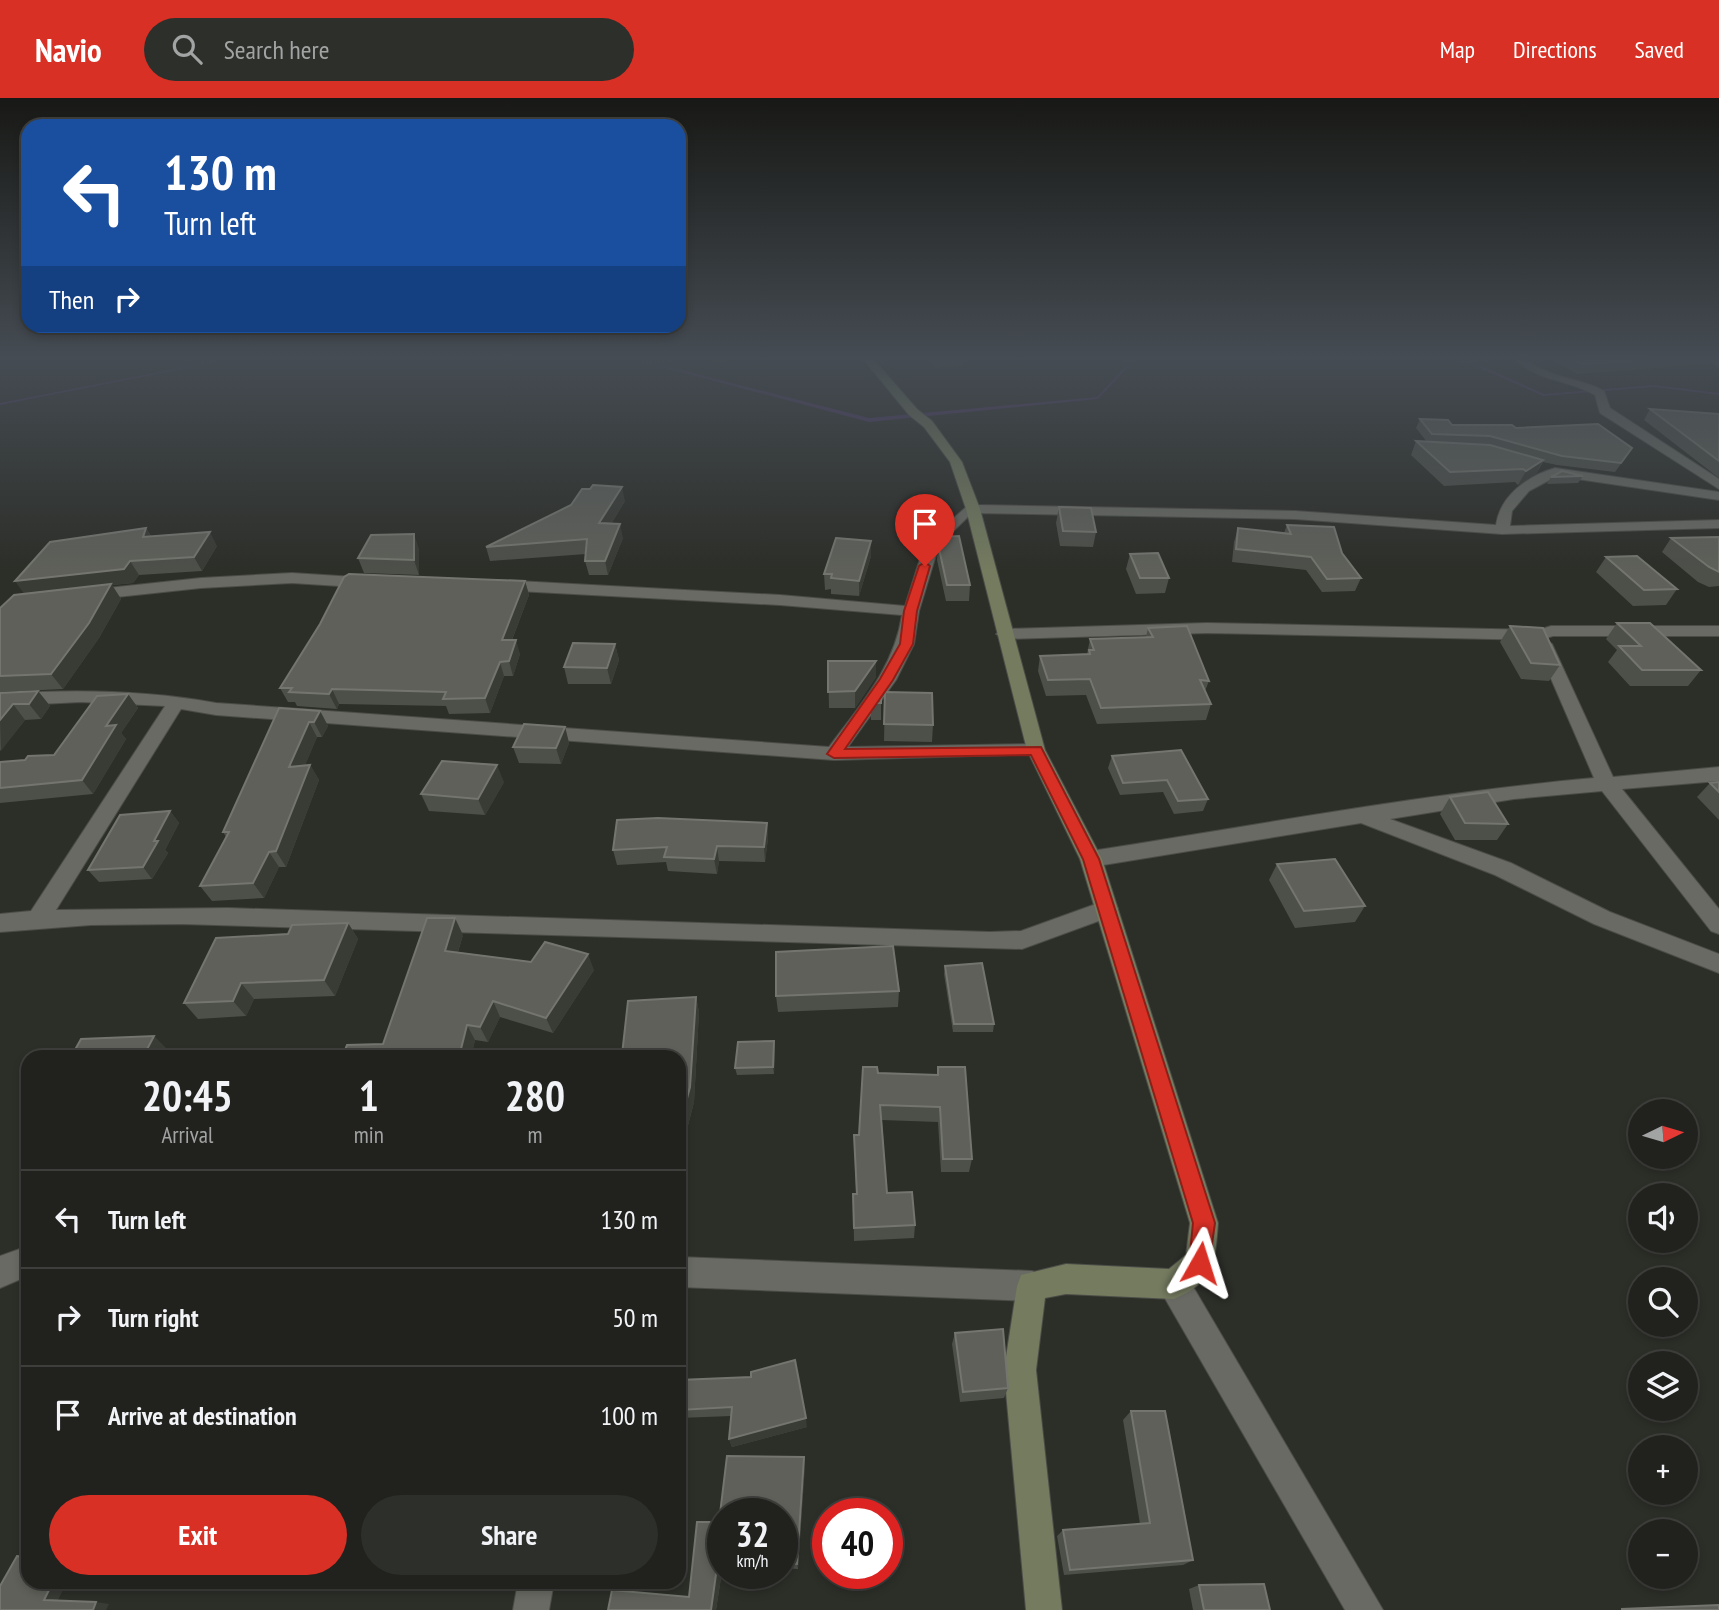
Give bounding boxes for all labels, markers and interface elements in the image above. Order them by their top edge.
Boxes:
search box [144,18,634,81]
text: Navio [35,28,102,71]
icon: search [168,30,206,68]
text: Search here [224,33,329,66]
text: Map [1440,34,1475,65]
text: Directions [1513,34,1597,65]
text: Saved [1635,34,1684,65]
text: 130 m [164,140,277,204]
icon: left [49,147,140,238]
text: Turn left [164,202,256,244]
icon: right [108,280,146,318]
text: Then [49,283,94,316]
pin [895,494,955,566]
icon: arrive [906,505,944,543]
text: 20:45 [142,1068,233,1123]
text: 1 [359,1068,379,1123]
text: 280 [505,1068,565,1123]
north arrow [1628,1099,1698,1169]
map controls [1628,1099,1698,1589]
text: Arrival [161,1120,213,1149]
text: min [354,1120,384,1149]
text: m [527,1120,542,1149]
button: sound [1628,1183,1698,1253]
icon: left [49,1200,87,1238]
text: Turn left [108,1203,186,1236]
text: 130 m [600,1203,658,1236]
position arrow [1163,1226,1237,1300]
button: search [1628,1267,1698,1337]
icon: right [49,1298,87,1336]
text: Turn right [108,1301,199,1334]
text: 50 m [612,1301,658,1334]
button: layers [1628,1351,1698,1421]
icon: arrive [49,1396,87,1434]
text: Arrive at destination [108,1399,297,1432]
text: 100 m [600,1399,658,1432]
button: + [1628,1435,1698,1505]
button: Exit [49,1495,347,1575]
button: Share [361,1495,658,1575]
speed limit sign: 40 [812,1498,903,1589]
text: 32 [736,1511,769,1557]
button: − [1628,1519,1698,1589]
text: km/h [737,1549,768,1572]

